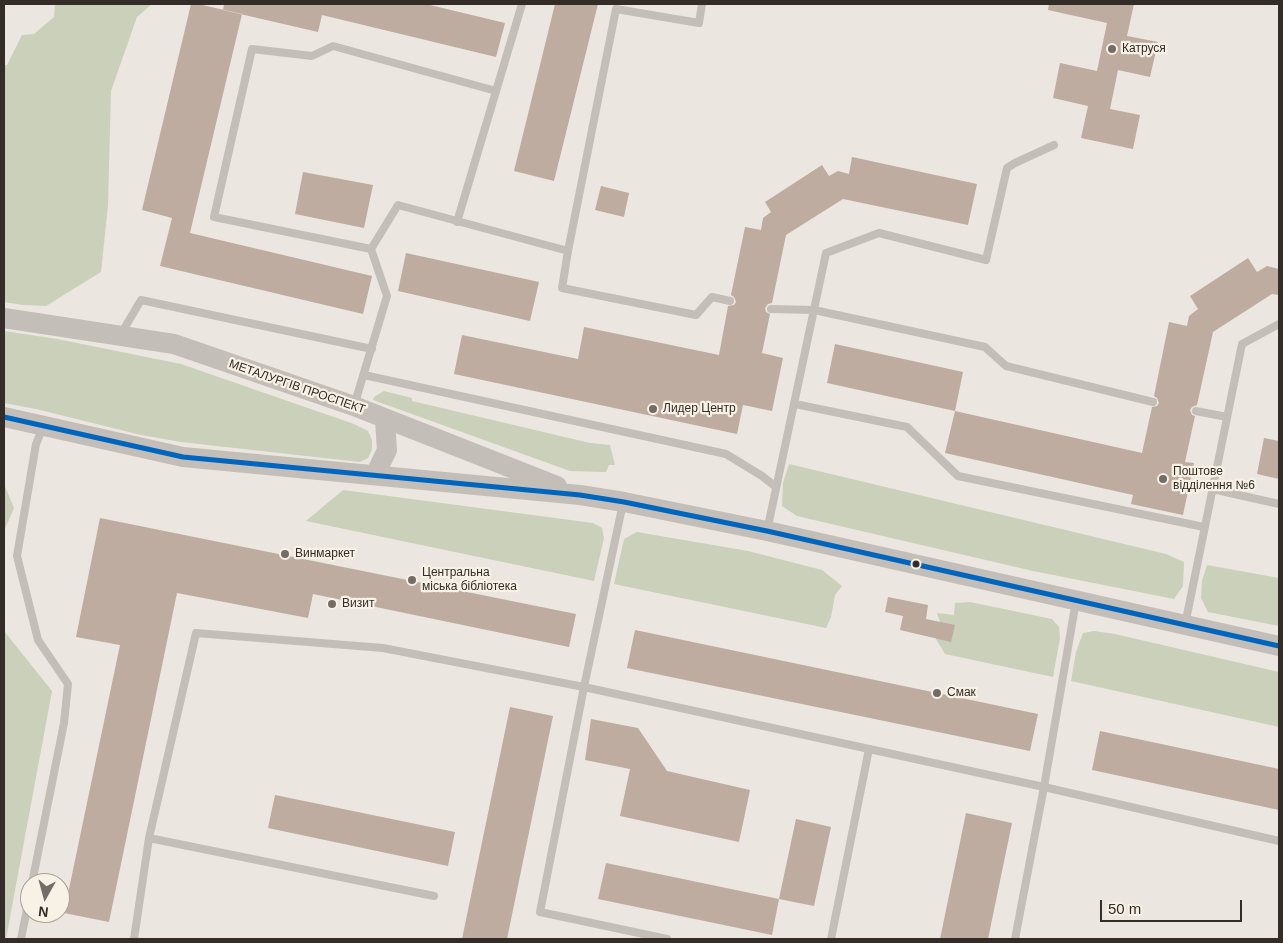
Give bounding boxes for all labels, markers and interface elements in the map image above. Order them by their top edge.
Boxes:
place label: Катруся [1122,42,1166,56]
marker: Катруся [1106,43,1118,55]
street label: МЕТАЛУРГІВ ПРОСПЕКТ [227,357,367,417]
place label: Лидер Центр [663,402,736,416]
marker: Лидер Центр [647,403,659,415]
place label: Поштове відділення №6 [1173,465,1255,493]
marker: Поштове відділення №6 [1157,473,1169,485]
place label: Винмаркет [295,547,355,561]
marker: Винмаркет [279,548,291,560]
unlabelled marker [911,559,921,569]
place label: Центральна міська бібліотека [422,566,517,594]
marker: Центральна міська бібліотека [406,574,418,586]
place label: Визит [342,597,374,611]
marker: Визит [326,598,338,610]
place label: Смак [947,686,976,700]
marker: Смак [931,687,943,699]
north arrow [20,873,70,923]
scale bar [1103,890,1246,922]
text: 50 m [1108,900,1141,917]
text: N [37,903,49,920]

